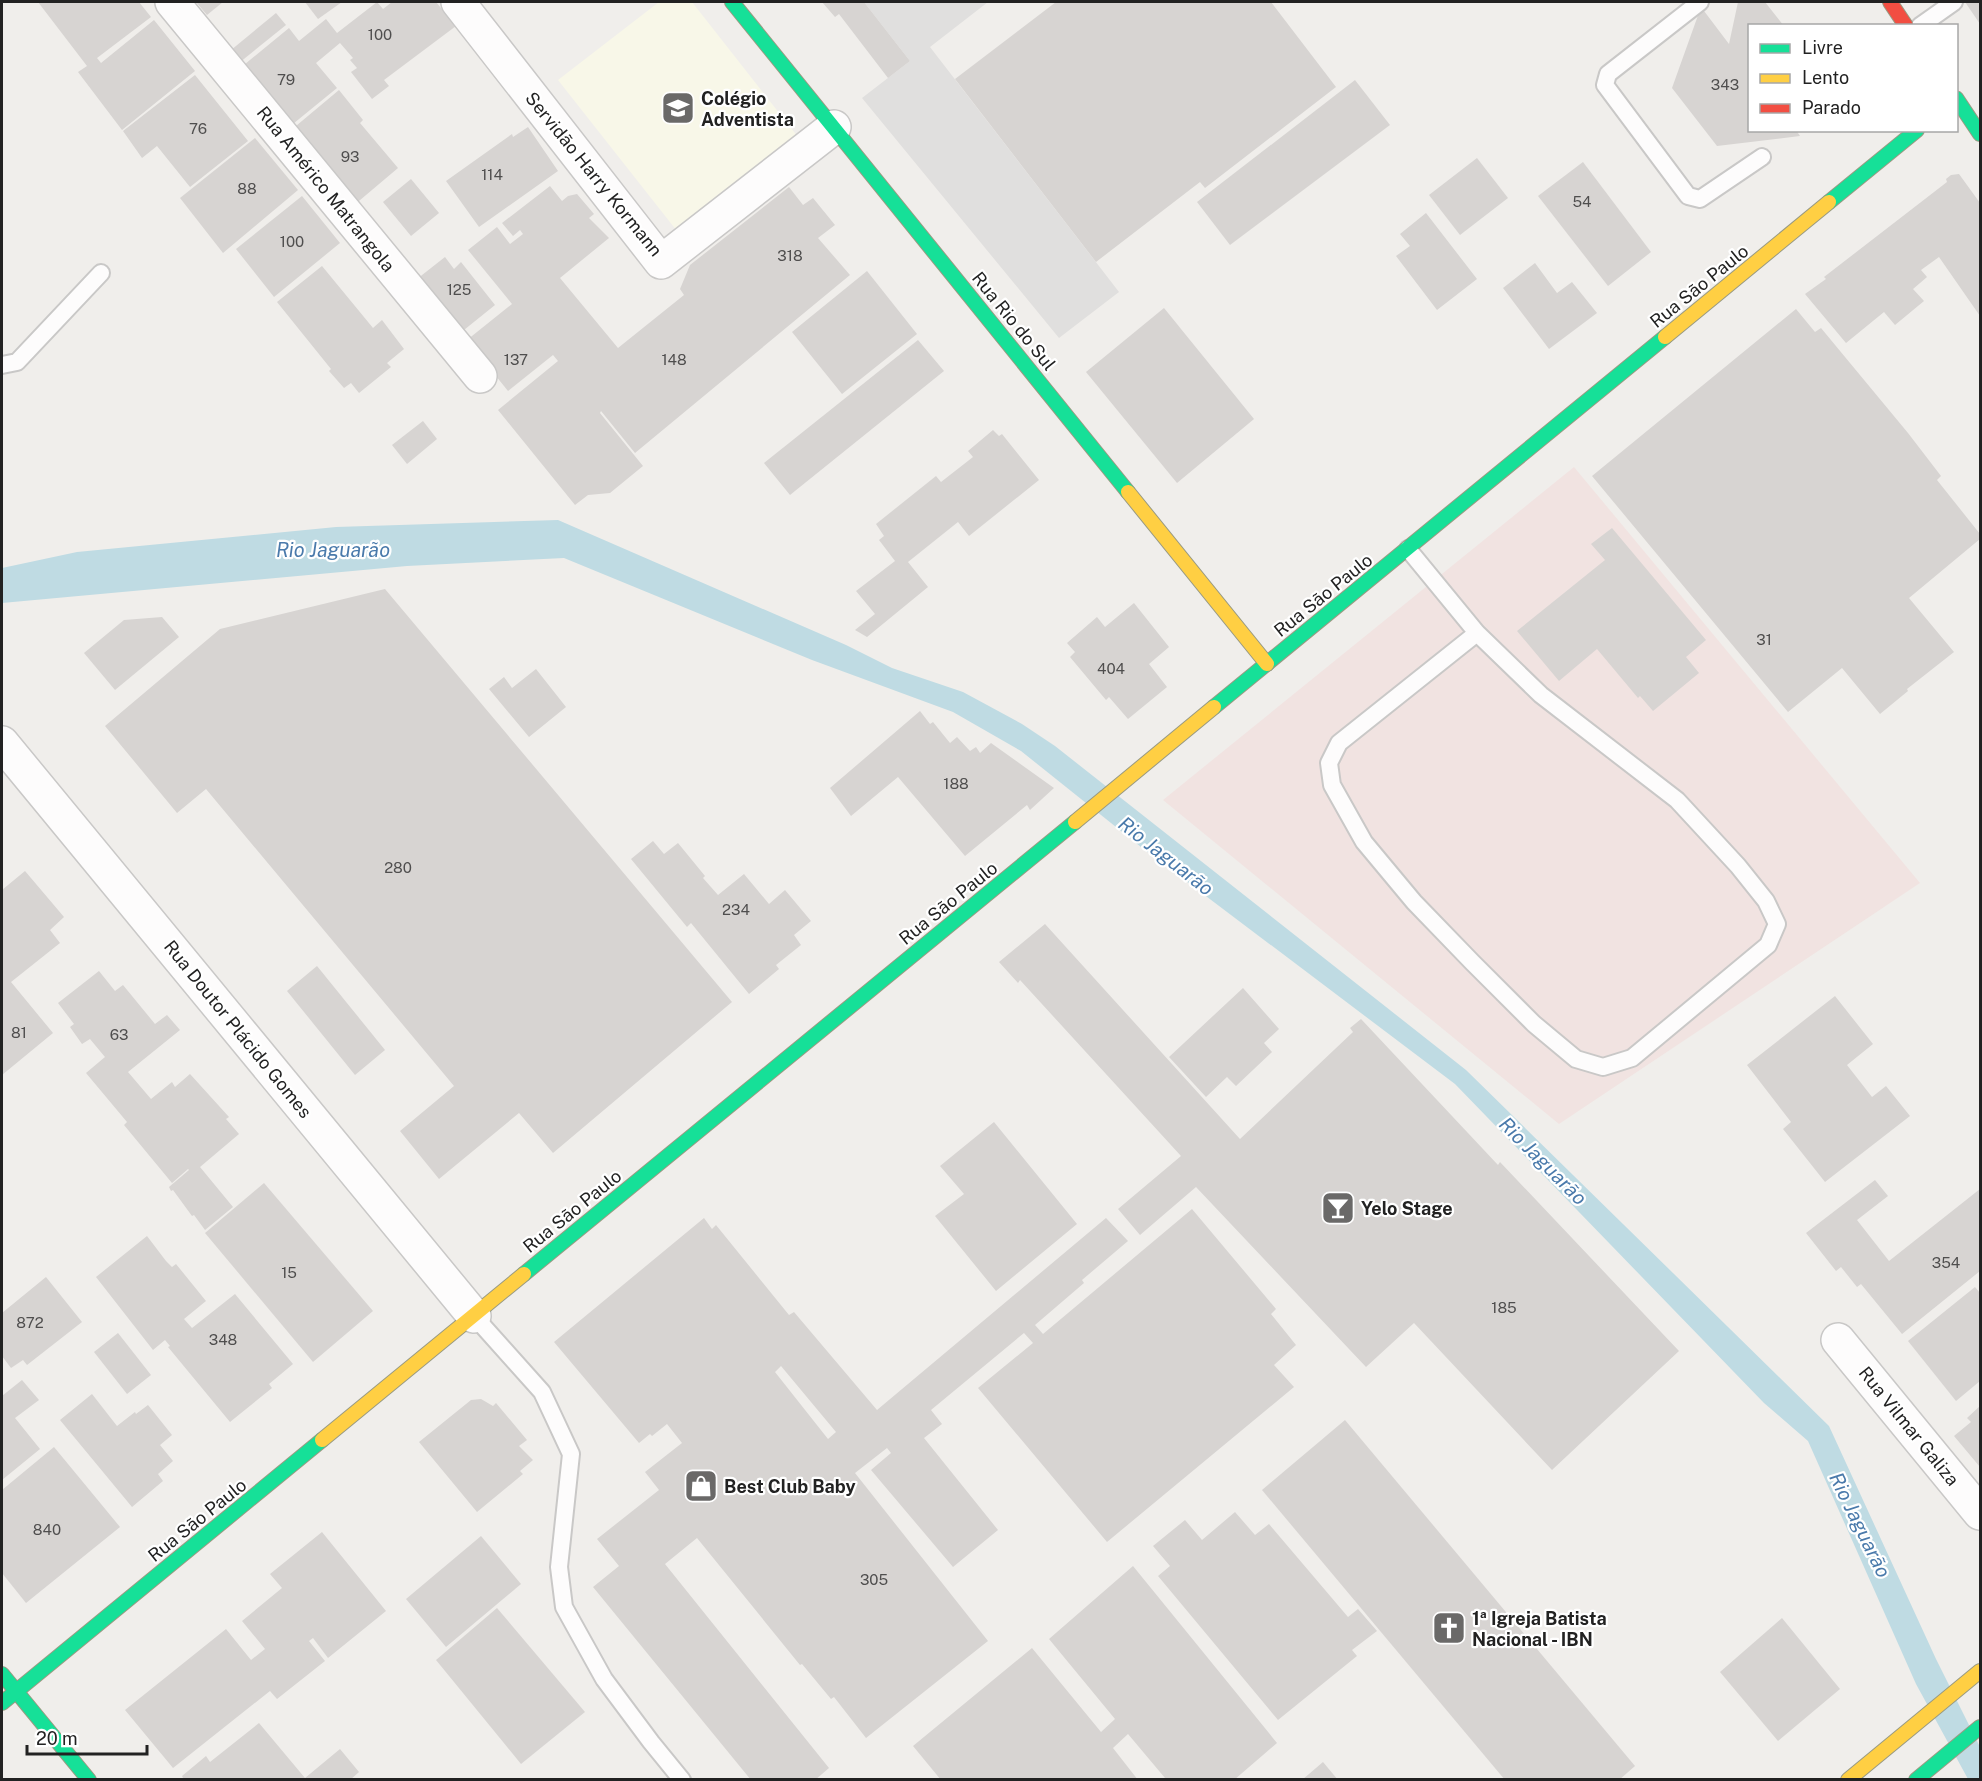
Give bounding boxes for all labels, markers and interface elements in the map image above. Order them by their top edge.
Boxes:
legend [1748,24,1958,132]
house number: 100 [368,26,392,43]
text: Livre [1802,37,1843,58]
text: Lento [1802,67,1849,88]
house number: 79 [277,71,295,88]
house number: 343 [1711,76,1739,93]
street label: Servidão Harry Kormann [521,88,667,260]
place label: Colégio Adventista [701,88,794,130]
school or university icon: Colégio Adventista [660,90,696,126]
text: Parado [1802,97,1861,118]
street label: Rua Américo Matrangola [253,102,399,276]
house number: 76 [189,120,207,137]
house number: 93 [341,148,359,165]
house number: 114 [481,166,503,183]
house number: 88 [237,180,257,197]
house number: 54 [1572,193,1592,210]
house number: 100 [280,233,304,250]
street label: Rua São Paulo [1646,240,1752,332]
house number: 318 [777,247,803,264]
street label: Rua Rio do Sul [968,267,1060,375]
house number: 125 [447,281,471,298]
house number: 137 [504,351,528,368]
house number: 148 [661,351,687,368]
water label: Rio Jaguarão [276,538,390,562]
street label: Rua São Paulo [1270,549,1376,641]
house number: 31 [1756,631,1772,648]
house number: 404 [1097,660,1125,677]
house number: 188 [943,775,969,792]
water label: Rio Jaguarão [1114,811,1218,901]
street label: Rua São Paulo [895,857,1001,949]
house number: 280 [384,859,412,876]
house number: 234 [722,901,750,918]
street label: Rua Doutor Plácido Gomes [160,936,316,1122]
house number: 81 [11,1024,27,1041]
house number: 63 [110,1026,128,1043]
water label: Rio Jaguarão [1494,1112,1592,1210]
street label: Rua São Paulo [519,1165,625,1257]
bar icon: Yelo Stage [1320,1190,1356,1226]
place label: Yelo Stage [1361,1198,1453,1219]
house number: 354 [1932,1254,1960,1271]
house number: 15 [281,1264,297,1281]
house number: 185 [1491,1299,1517,1316]
house number: 872 [16,1314,44,1331]
house number: 348 [209,1331,237,1348]
street label: Rua Vilmar Galiza [1855,1362,1963,1490]
shop icon: Best Club Baby [683,1468,719,1504]
water label: Rio Jaguarão [1824,1468,1896,1582]
street label: Rua São Paulo [144,1474,250,1566]
place label: Best Club Baby [724,1476,856,1497]
house number: 840 [33,1521,61,1538]
house number: 305 [860,1571,888,1588]
place label: 1ª Igreja Batista Nacional - IBN [1472,1608,1607,1650]
church icon: 1ª Igreja Batista Nacional - IBN [1431,1610,1467,1646]
scale bar [27,1718,147,1756]
text: 20 m [36,1728,78,1749]

